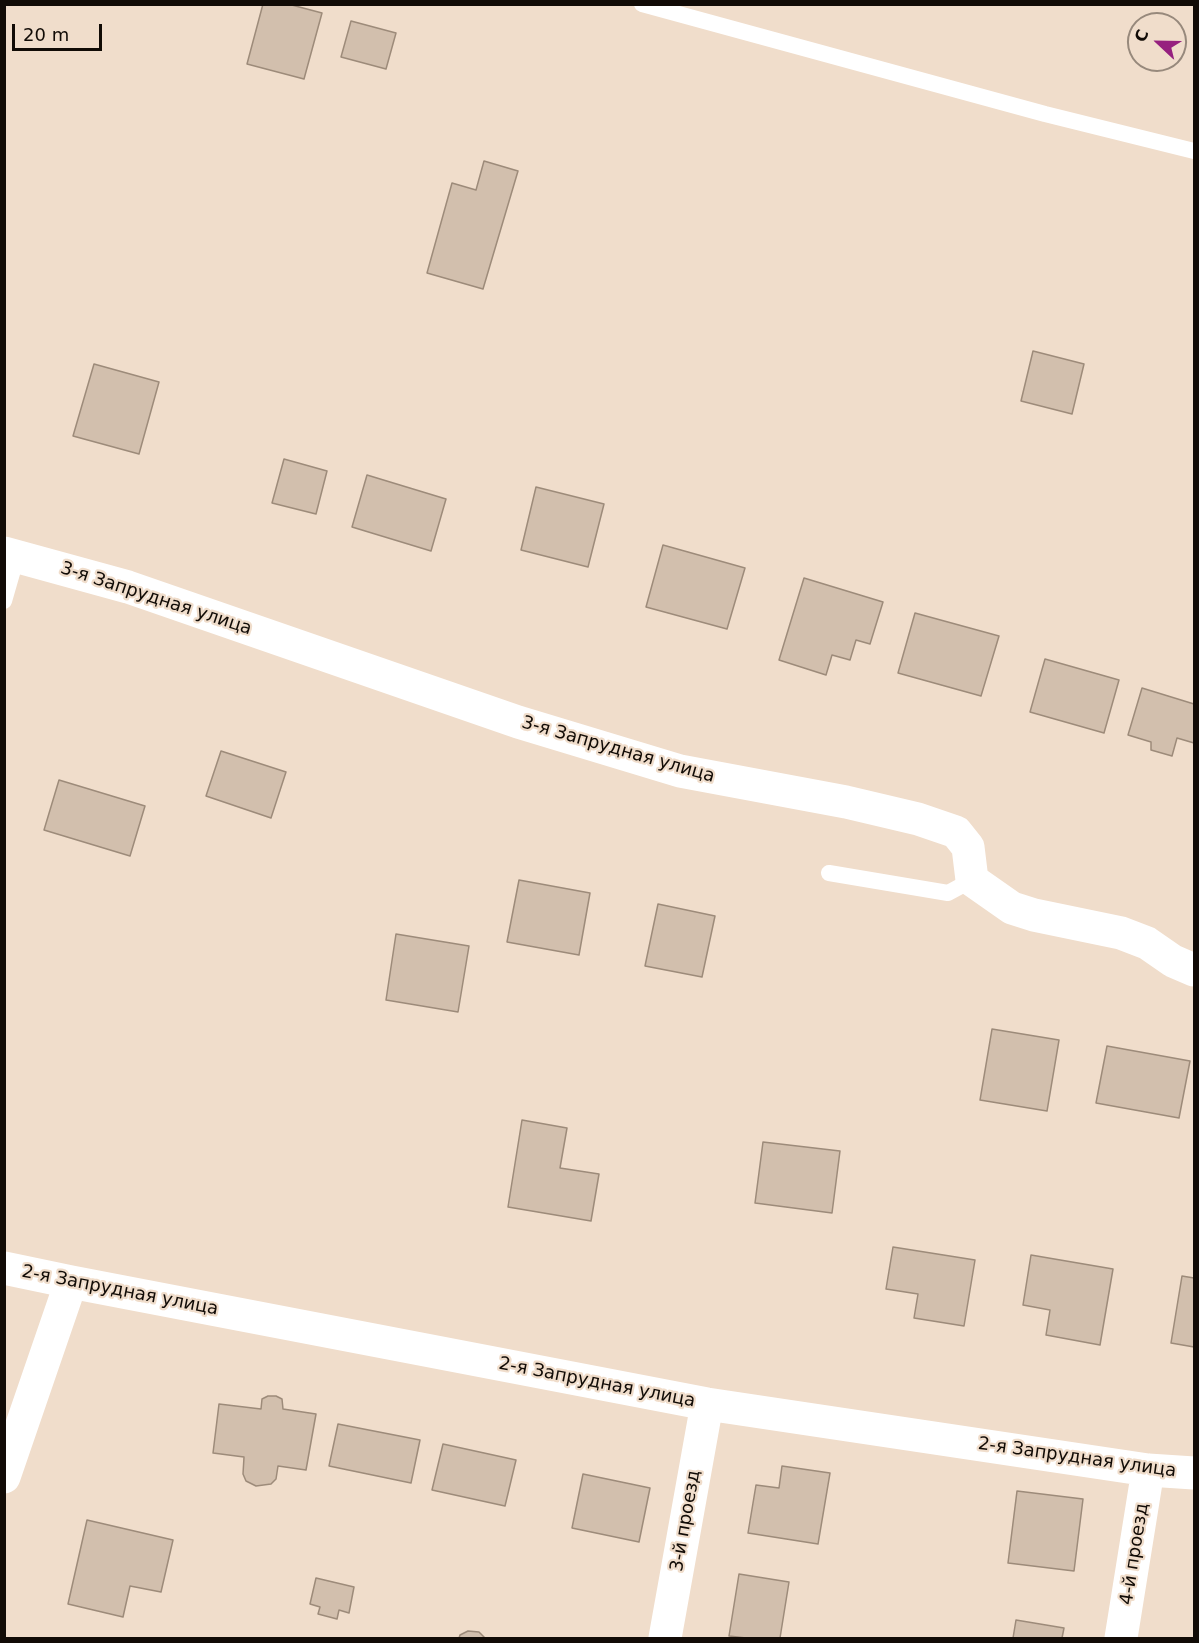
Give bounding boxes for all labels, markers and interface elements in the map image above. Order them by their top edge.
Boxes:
scale bar [15,12,105,50]
north arrow [1127,12,1187,72]
text: 20 m [23,24,69,45]
text: С [1131,27,1153,45]
street label: 3-я Запрудная улица [58,558,254,640]
street label: 3-я Запрудная улица [519,712,717,788]
street label: 2-я Запрудная улица [20,1261,220,1321]
street label: 2-я Запрудная улица [497,1353,697,1413]
street label: 2-я Запрудная улица [977,1433,1177,1483]
street label: 3-й проезд [666,1469,706,1573]
street label: 4-й проезд [1116,1502,1154,1606]

